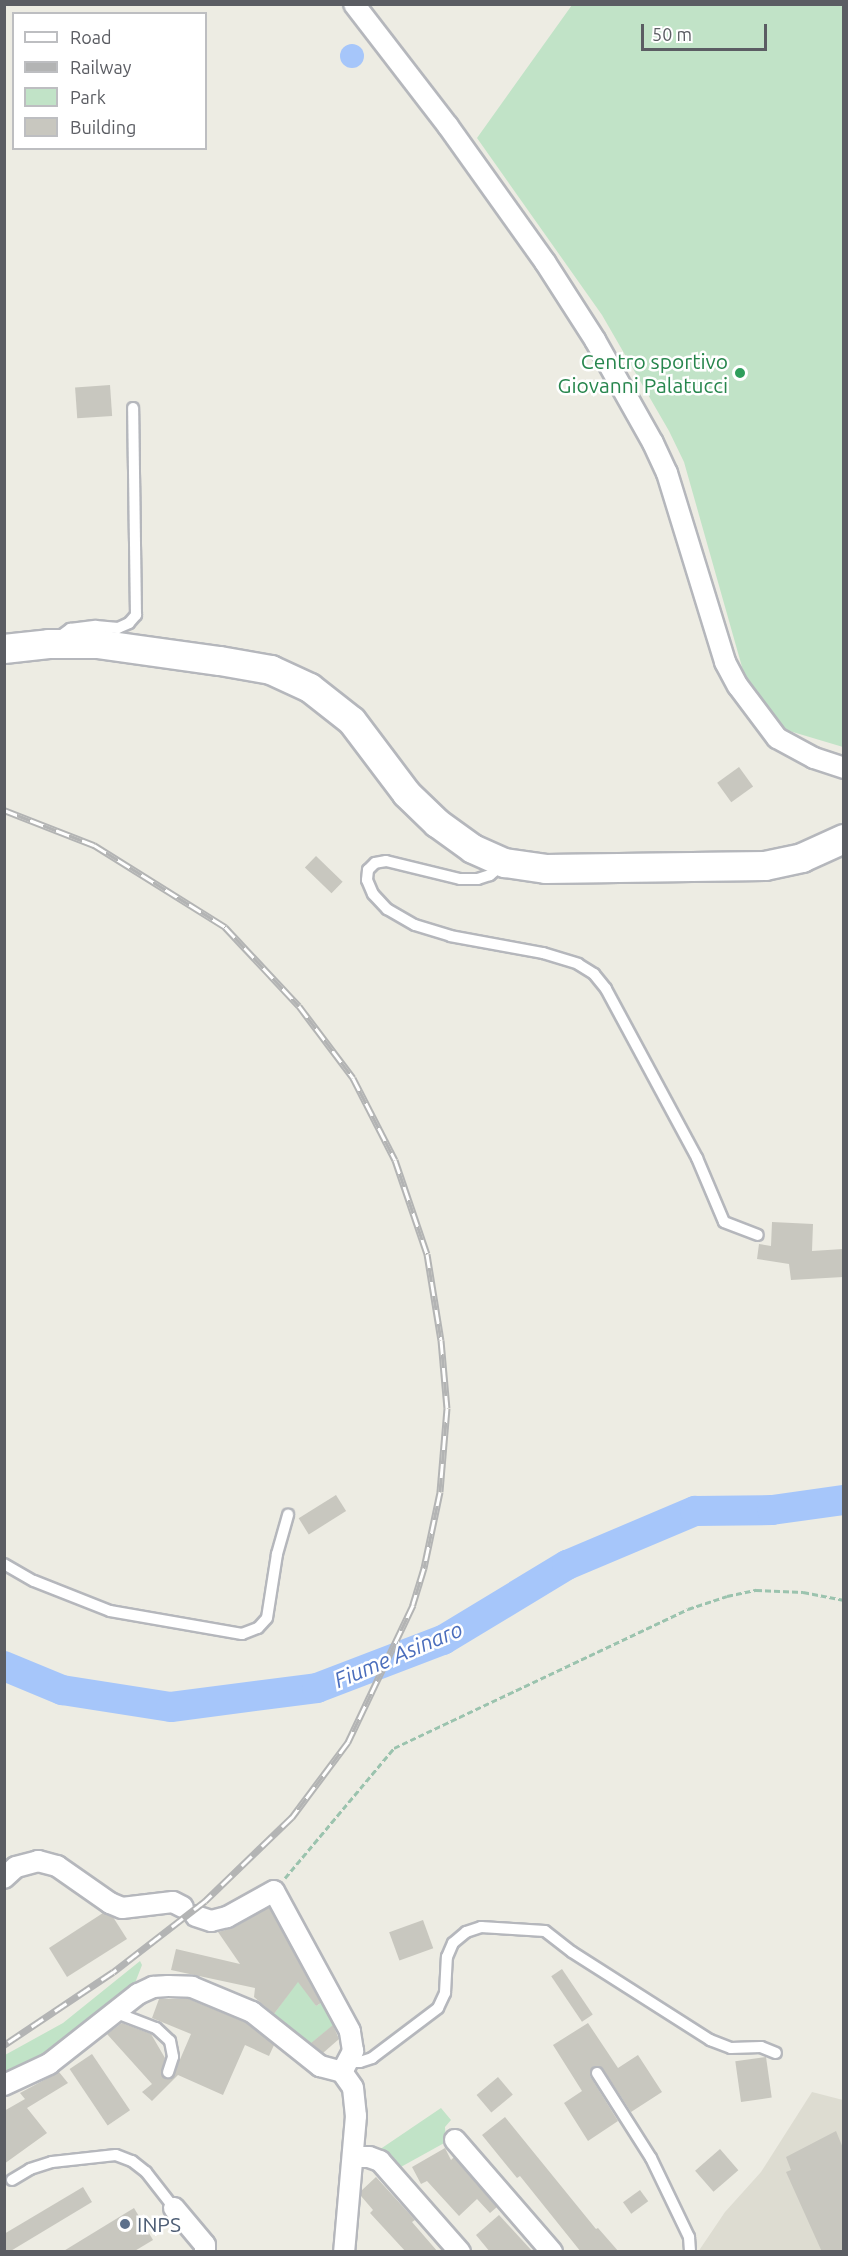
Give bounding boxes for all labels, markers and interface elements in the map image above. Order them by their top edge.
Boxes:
legend [12,12,207,150]
scale bar [644,12,770,50]
text: 50 m [652,24,692,44]
text: Road [70,27,112,47]
text: Railway [70,57,131,77]
text: Park [70,87,106,107]
text: Building [70,117,136,137]
place label: Centro sportivo Giovanni Palatucci [558,348,728,398]
marker: Centro sportivo Giovanni Palatucci [733,366,747,380]
water label: Fiume Asinaro [330,1615,466,1693]
place label: INPS [137,2211,181,2237]
marker: INPS [118,2217,132,2231]

